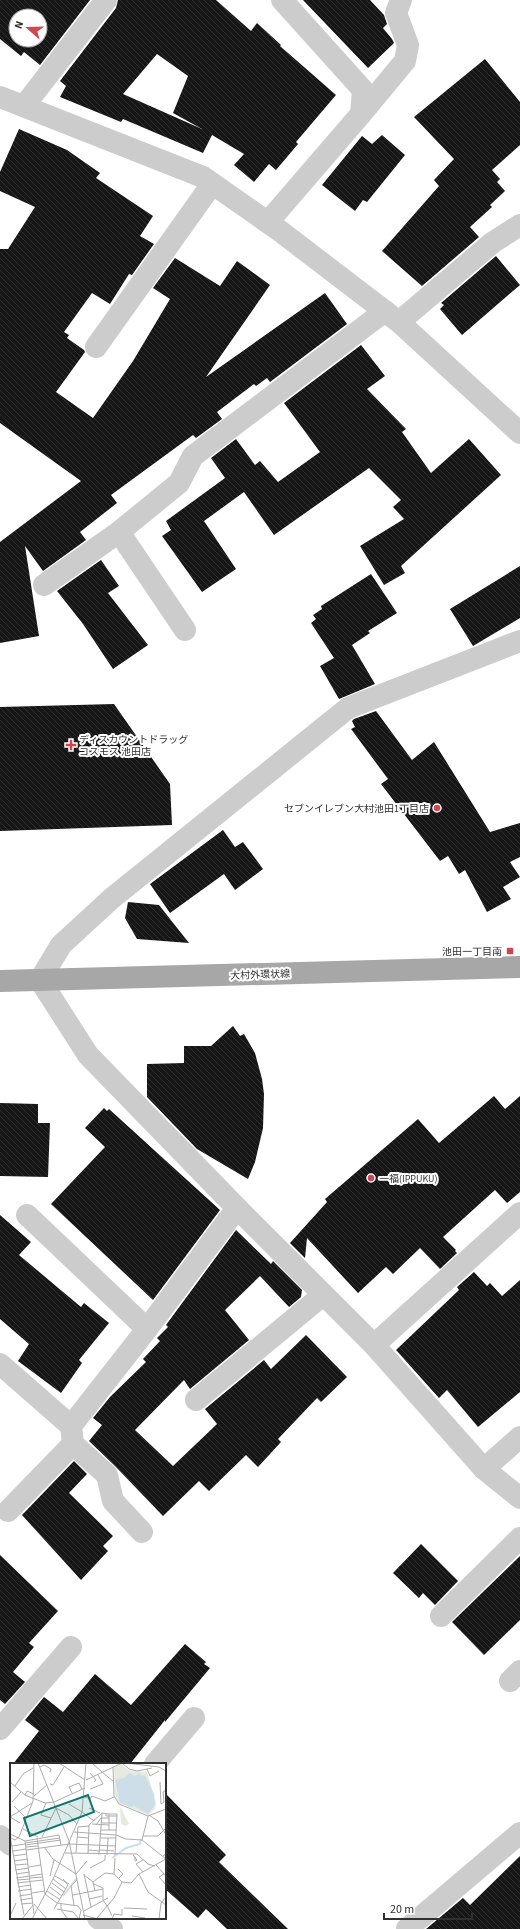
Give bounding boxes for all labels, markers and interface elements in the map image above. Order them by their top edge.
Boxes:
north arrow [8,8,48,48]
text: N [11,19,27,31]
place label: ディスカウントドラッグ コスモス 池田店 [79,733,188,759]
marker: ディスカウントドラッグ コスモス 池田店 [66,740,76,750]
place label: セブンイレブン大村池田1丁目店 [284,802,429,816]
marker: セブンイレブン大村池田1丁目店 [432,803,442,813]
place label: 池田一丁目南 [442,945,502,959]
marker: 池田一丁目南 [505,946,515,956]
street label: 大村外環状線 [230,967,290,983]
place label: 一福(IPPUKU) [379,1172,438,1186]
marker: 一福(IPPUKU) [366,1173,376,1183]
inset map [10,1763,166,1919]
scale bar [384,1895,472,1921]
text: 20 m [390,1901,414,1918]

